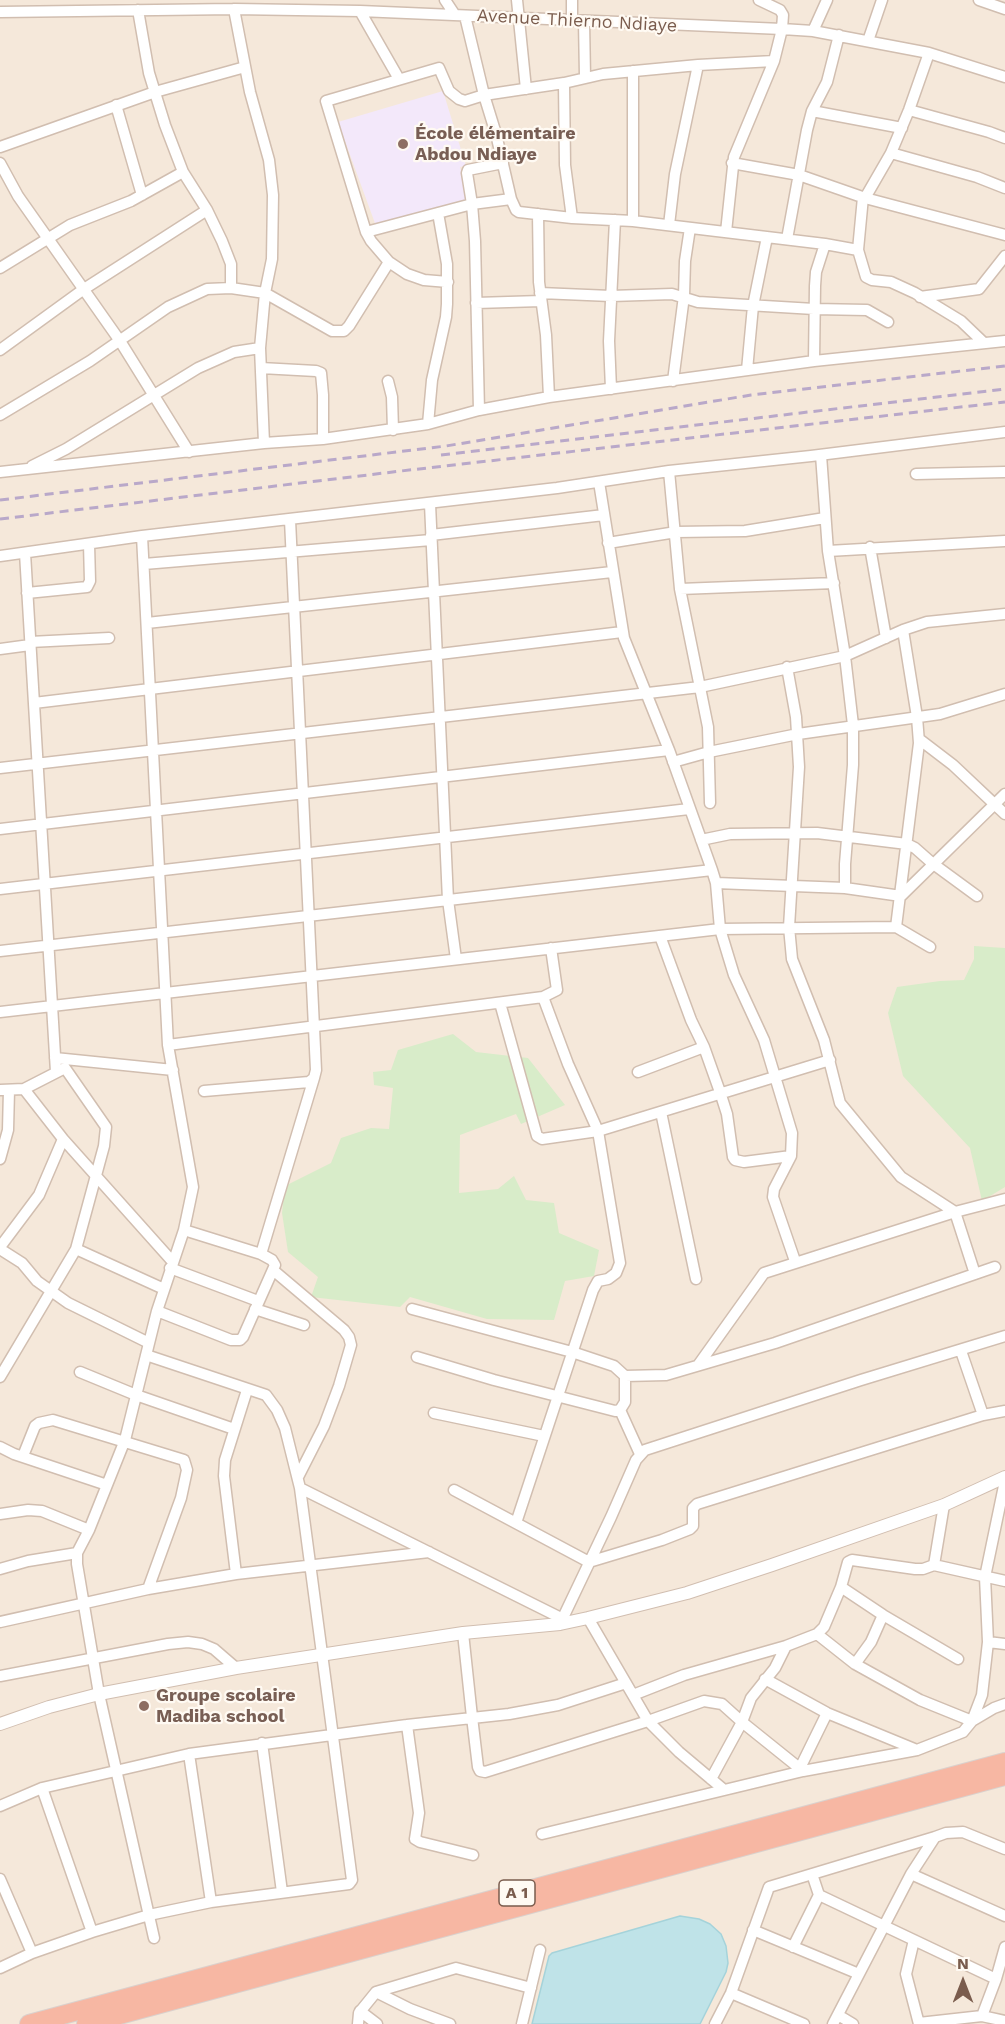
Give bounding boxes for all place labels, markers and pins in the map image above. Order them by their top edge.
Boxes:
place label: École élémentaire Abdou Ndiaye [415,123,576,166]
marker: École élémentaire Abdou Ndiaye [396,137,410,151]
place label: Groupe scolaire Madiba school [156,1685,296,1728]
marker: Groupe scolaire Madiba school [137,1699,151,1713]

